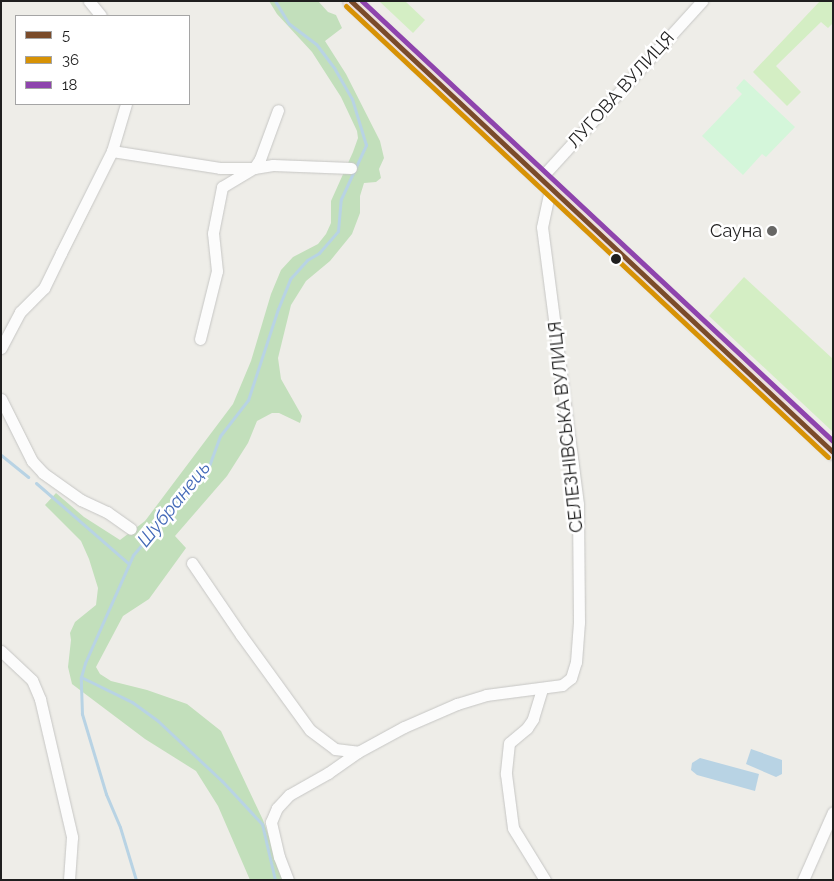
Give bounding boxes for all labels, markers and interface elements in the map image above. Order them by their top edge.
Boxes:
legend [15,15,190,105]
text: 5 [62,26,70,44]
street label: ЛУГОВА ВУЛИЦЯ [563,27,679,153]
text: 36 [62,51,79,69]
text: 18 [62,76,77,94]
place label: Сауна [710,220,762,242]
marker: Сауна [766,225,778,237]
unlabelled marker [611,254,621,264]
street label: СЕЛЕЗНІВСЬКА ВУЛИЦЯ [544,320,588,534]
water label: Шубранець [133,457,215,551]

